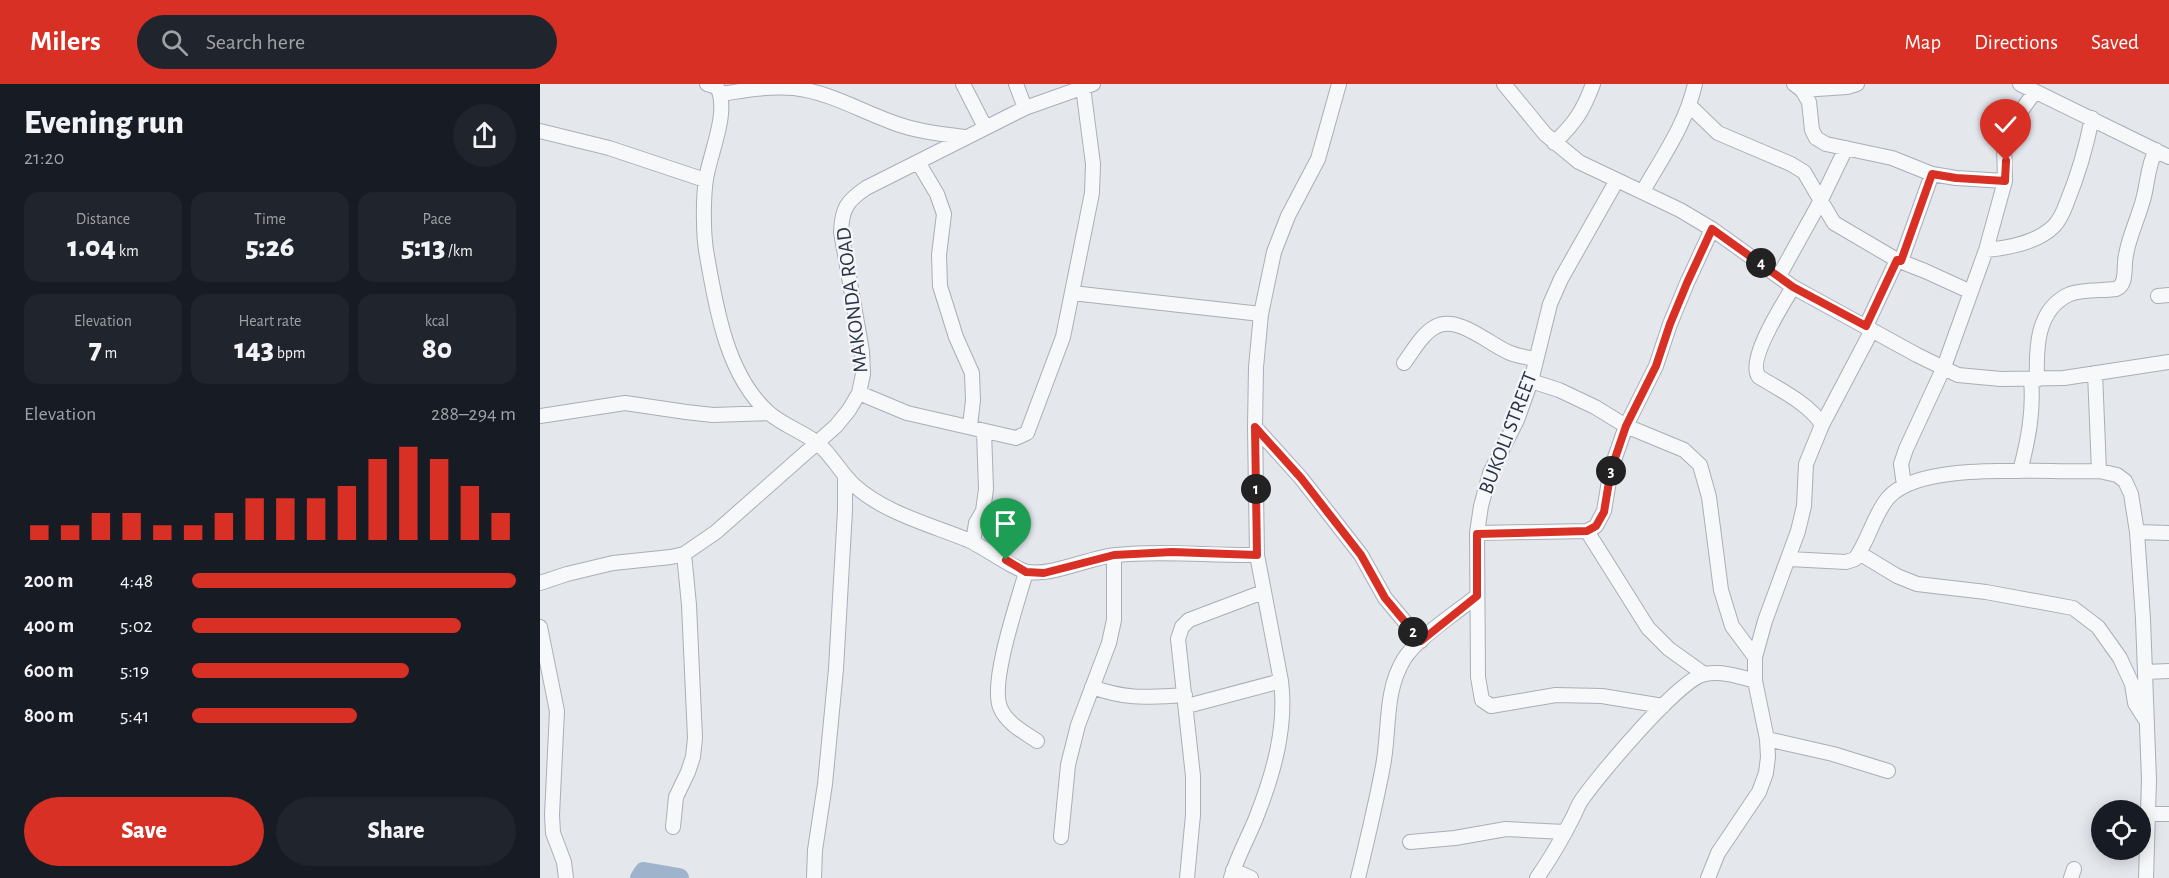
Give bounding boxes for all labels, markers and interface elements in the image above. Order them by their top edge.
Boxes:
search box [137,15,557,69]
icon: search [158,26,191,59]
text: Milers [30,28,101,56]
text: Search here [206,31,305,53]
text: Map [1905,32,1941,53]
text: Directions [1974,32,2058,53]
text: Saved [2091,32,2139,53]
pin [1980,99,2031,161]
button: share [453,104,516,167]
text: Evening run [24,107,184,140]
icon: check [1989,108,2022,141]
text: 21:20 [24,148,64,168]
text: Distance [76,211,130,227]
text: Time [254,211,286,227]
text: Pace [423,211,451,227]
street label: MAKONDA ROAD [833,226,871,374]
text: 1.04 [67,232,116,262]
text: 5:26 [245,232,295,262]
text: 5:13 [401,232,445,262]
text: km [116,243,139,259]
text: /km [445,243,473,259]
pin: 4 [1746,248,1776,278]
text: 4 [1757,255,1765,271]
text: Elevation [74,313,132,329]
text: Heart rate [239,313,301,329]
text: kcal [425,313,449,329]
text: 7 [89,334,102,364]
text: 143 [234,334,274,364]
text: 80 [422,334,452,364]
text: m [102,345,117,361]
text: bpm [274,345,306,361]
street label: BUKOLI STREET [1475,369,1541,497]
text: Elevation [24,404,96,424]
text: 288–294 m [431,404,516,424]
pin: 3 [1596,456,1626,486]
text: 3 [1608,463,1614,479]
pin: 1 [1241,474,1271,504]
text: 1 [1253,481,1259,497]
pin [980,498,1031,560]
icon: arrive [989,507,1022,540]
text: 200 m [24,571,73,591]
text: 4:48 [120,571,153,591]
text: 400 m [24,616,74,636]
text: 5:02 [120,616,153,636]
pin: 2 [1398,617,1428,647]
text: 2 [1409,624,1417,640]
text: 600 m [24,661,74,681]
text: 5:19 [120,661,149,681]
text: 800 m [24,706,74,726]
text: 5:41 [120,706,149,726]
button: Save [24,797,264,866]
button: Share [276,797,516,866]
map controls [2091,800,2151,860]
button: locate [2091,800,2151,860]

